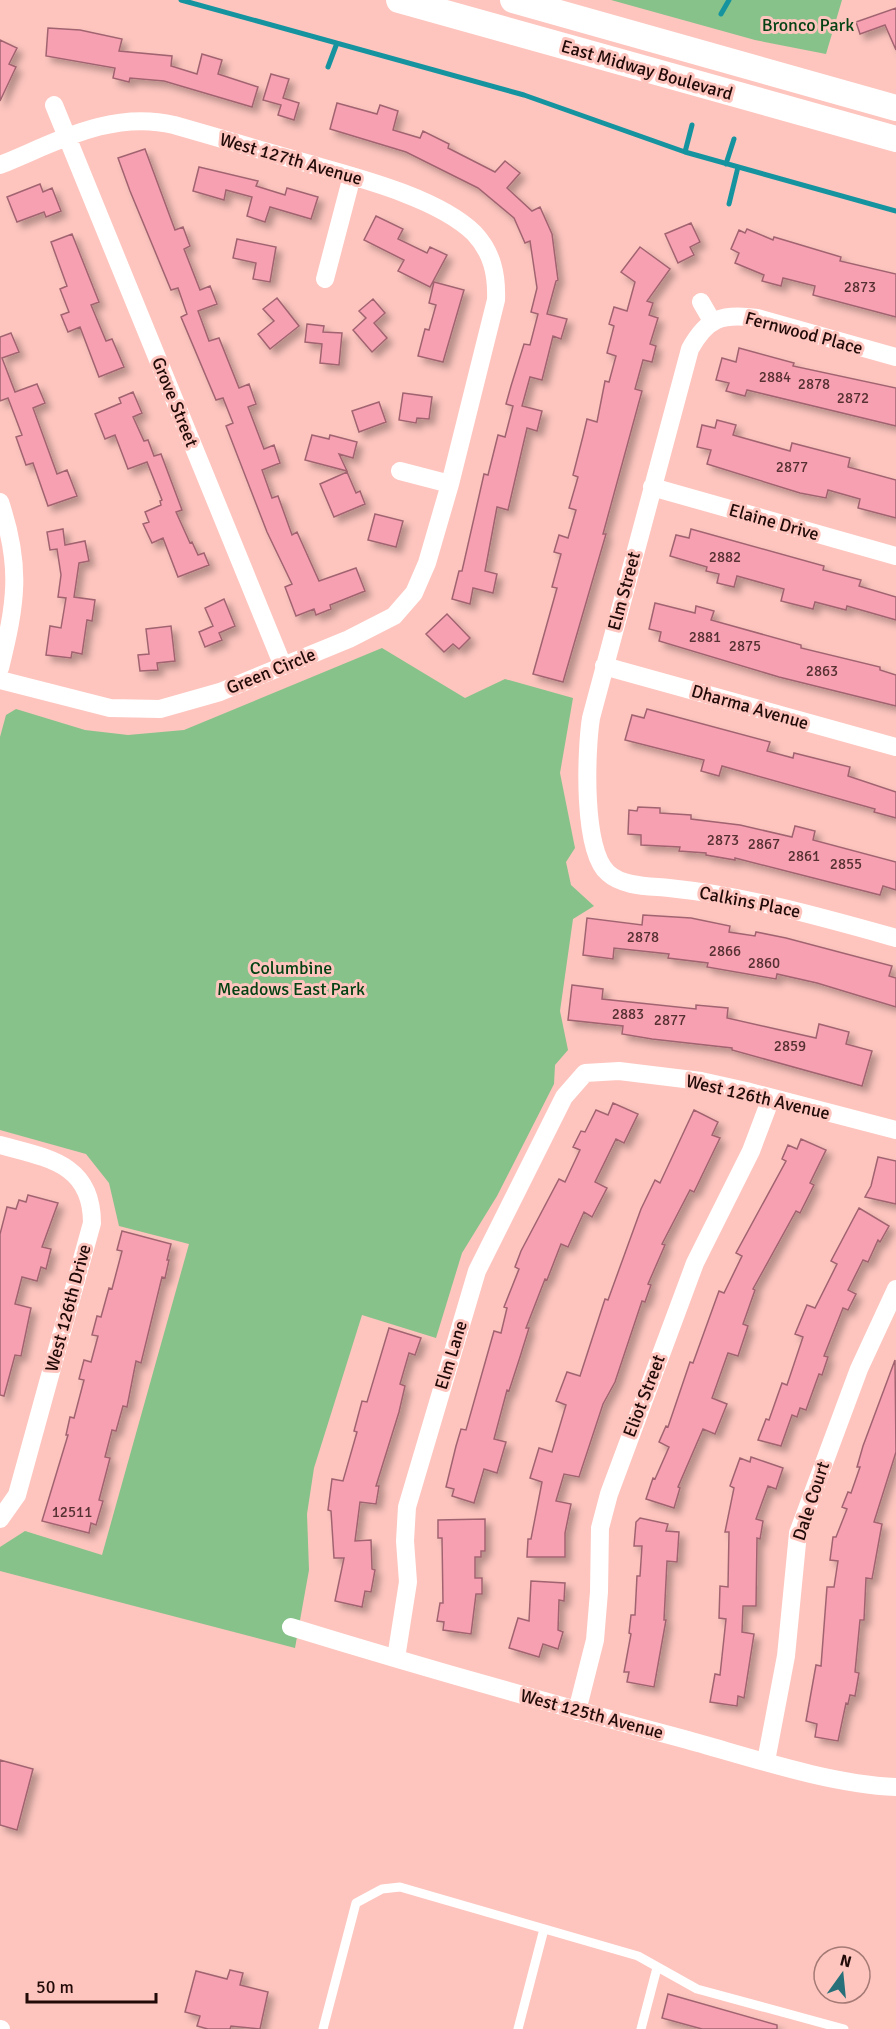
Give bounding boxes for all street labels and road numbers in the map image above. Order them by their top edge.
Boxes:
street label: East Midway Boulevard [559,35,735,105]
street label: West 127th Avenue [217,128,365,190]
street label: Fernwood Place [743,307,865,359]
street label: Grove Street [147,354,203,450]
street label: Elaine Drive [726,499,822,545]
street label: Elm Street [603,549,645,633]
street label: Green Circle [223,643,319,699]
street label: Dharma Avenue [689,680,811,734]
street label: Calkins Place [698,881,802,923]
street label: West 126th Avenue [684,1070,832,1124]
street label: West 126th Drive [40,1242,96,1374]
street label: Elm Lane [430,1318,472,1392]
street label: Eliot Street [618,1352,670,1440]
street label: Dale Court [788,1459,834,1543]
street label: West 125th Avenue [518,1684,666,1744]

